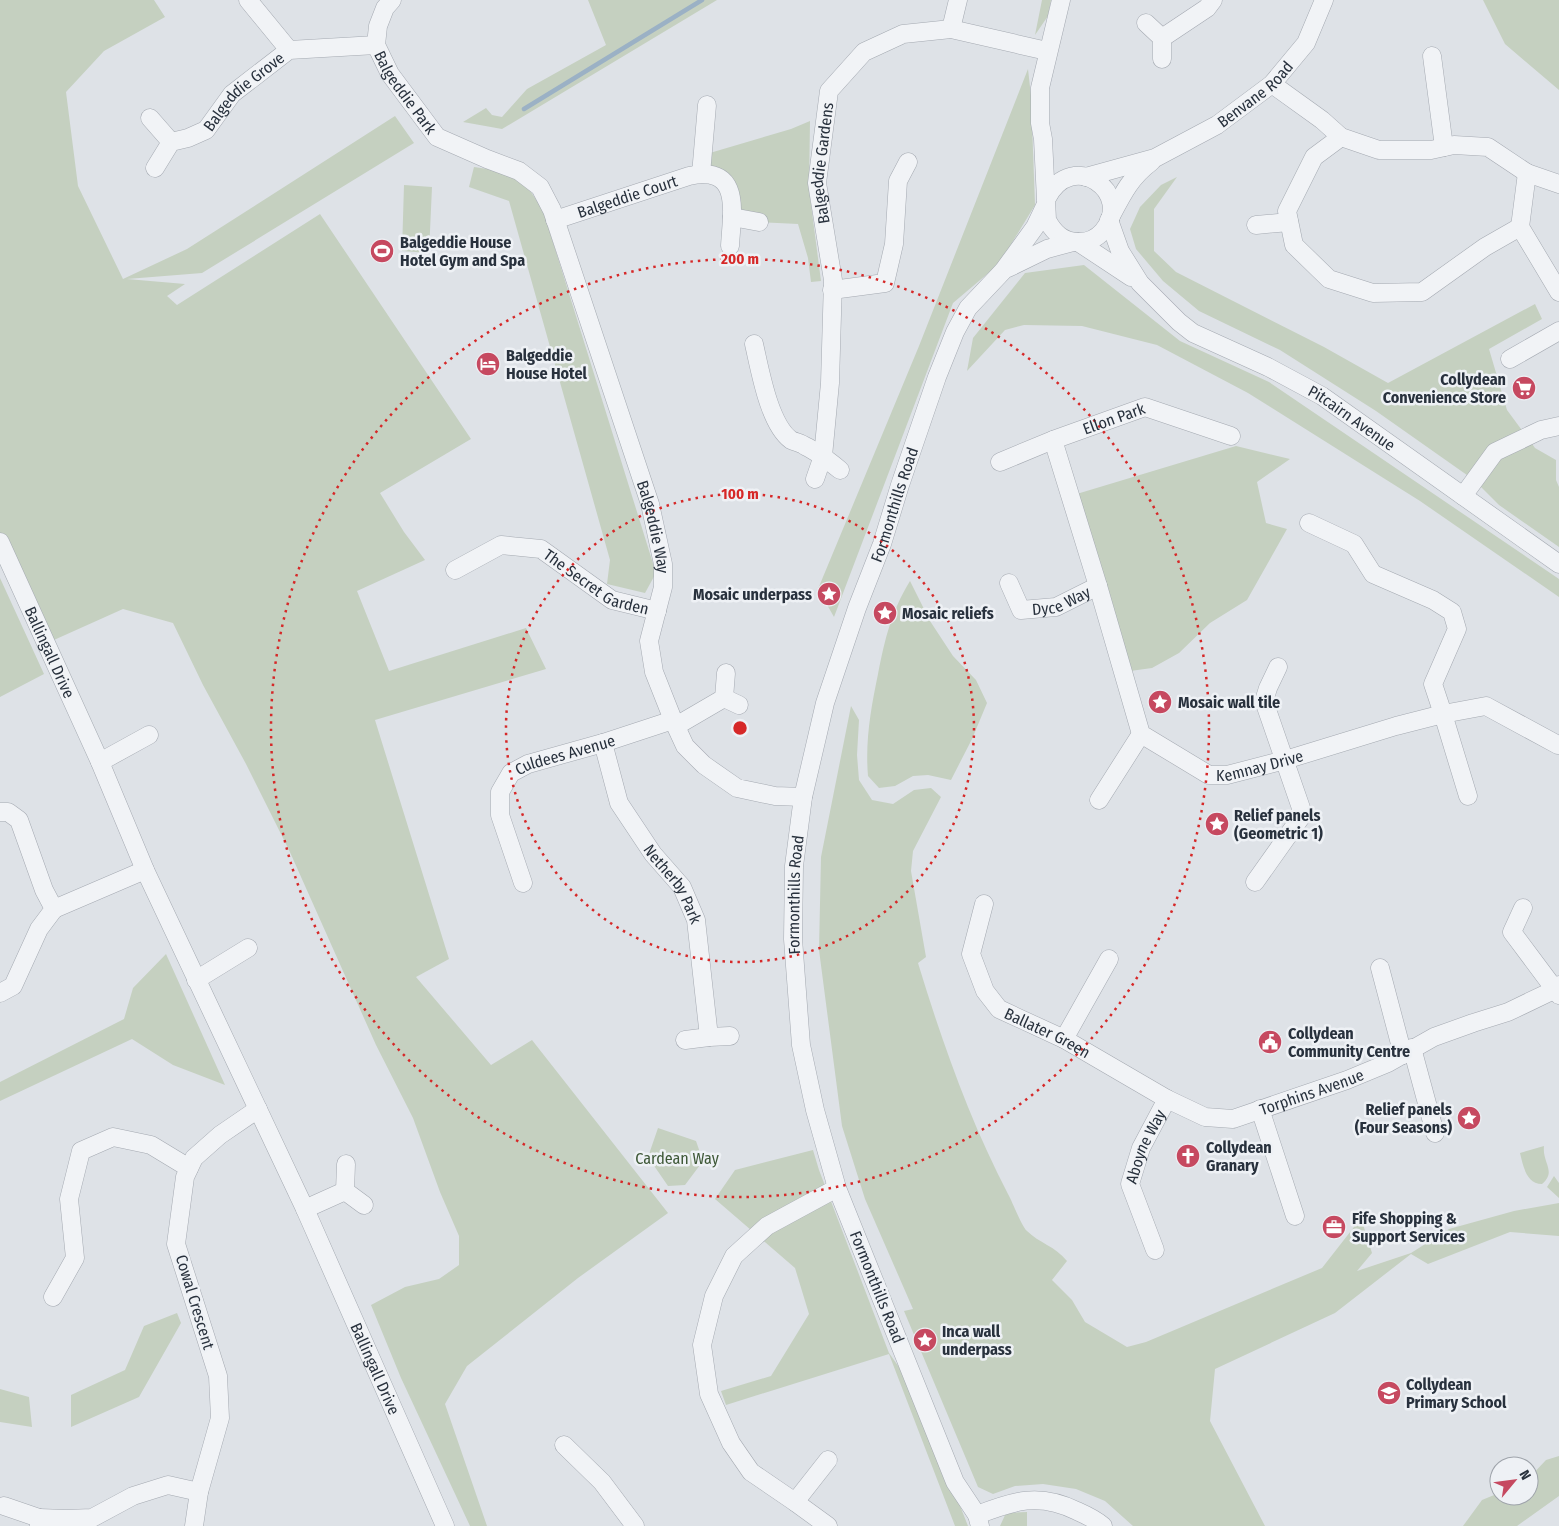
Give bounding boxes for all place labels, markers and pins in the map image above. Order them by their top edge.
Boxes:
place label: Balgeddie House Hotel Gym and Spa [400,233,525,270]
sports icon: Balgeddie House Hotel Gym and Spa [369,238,395,264]
place label: Balgeddie House Hotel [506,346,588,383]
hotel icon: Balgeddie House Hotel [475,351,501,377]
place label: Collydean Convenience Store [1383,370,1506,407]
supermarket icon: Collydean Convenience Store [1511,375,1537,401]
place icon: Mosaic underpass [816,581,842,607]
place label: Mosaic underpass [693,585,812,604]
place icon: Mosaic reliefs [872,600,898,626]
place label: Mosaic reliefs [902,604,994,623]
place icon: Mosaic wall tile [1147,689,1173,715]
place label: Mosaic wall tile [1178,693,1280,712]
centre of rings [731,719,749,737]
place label: Relief panels (Geometric 1) [1234,806,1323,843]
place icon: Relief panels (Geometric 1) [1204,811,1230,837]
place label: Collydean Community Centre [1288,1024,1410,1061]
public building icon: Collydean Community Centre [1257,1029,1283,1055]
place label: Relief panels (Four Seasons) [1355,1100,1452,1137]
place icon: Relief panels (Four Seasons) [1456,1105,1482,1131]
place label: Collydean Granary [1206,1138,1272,1175]
church icon: Collydean Granary [1175,1143,1201,1169]
place label: Fife Shopping & Support Services [1352,1209,1465,1246]
office icon: Fife Shopping & Support Services [1321,1214,1347,1240]
place label: Inca wall underpass [942,1322,1012,1359]
place icon: Inca wall underpass [912,1327,938,1353]
place label: Collydean Primary School [1406,1375,1507,1412]
school or university icon: Collydean Primary School [1376,1380,1402,1406]

